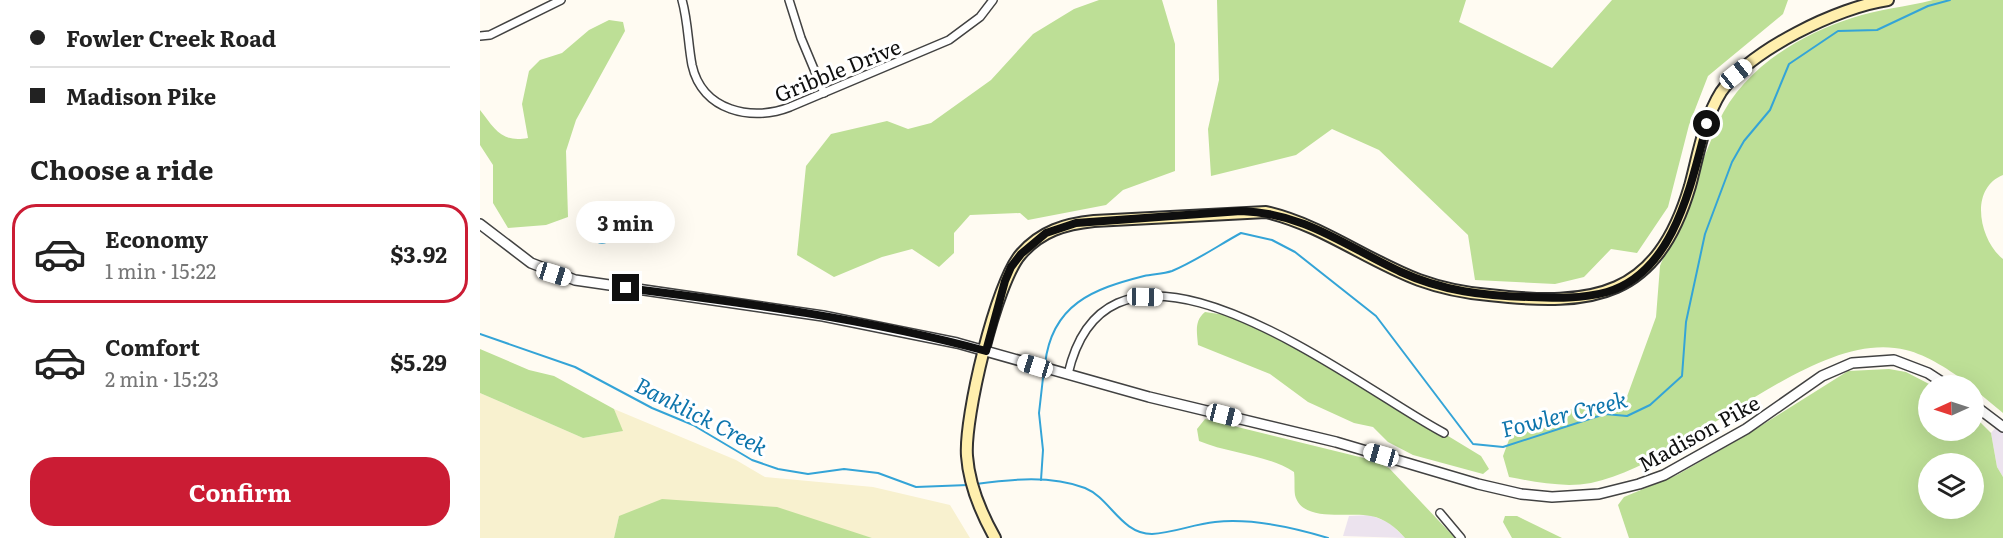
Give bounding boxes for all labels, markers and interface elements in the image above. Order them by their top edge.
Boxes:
text: Fowler Creek Road [66,21,276,54]
street label: Gribble Drive [769,30,905,108]
car [1716,56,1756,92]
text: Madison Pike [66,79,216,112]
route start [1693,110,1720,137]
text: Choose a ride [30,148,213,188]
callout: 3 min [576,201,675,243]
text: 3 min [597,207,654,237]
text: Economy [105,222,208,255]
icon: car [33,227,87,281]
text: $3.92 [390,237,447,270]
text: 1 min · 15:22 [105,255,216,285]
car [534,260,574,288]
route end [612,274,639,301]
car [1127,288,1163,306]
text: Comfort [105,330,200,363]
icon: car [33,335,87,389]
text: $5.29 [390,345,447,378]
car [1015,352,1055,380]
text: 2 min · 15:23 [105,363,219,393]
water label: Banklick Creek [630,367,774,463]
north arrow [1918,375,1984,441]
map controls [1918,375,1984,519]
water label: Fowler Creek [1498,381,1630,445]
street label: Madison Pike [1632,386,1764,478]
car [1204,402,1244,428]
car [1361,441,1401,469]
button: layers [1918,453,1984,519]
button: Confirm [30,457,450,526]

